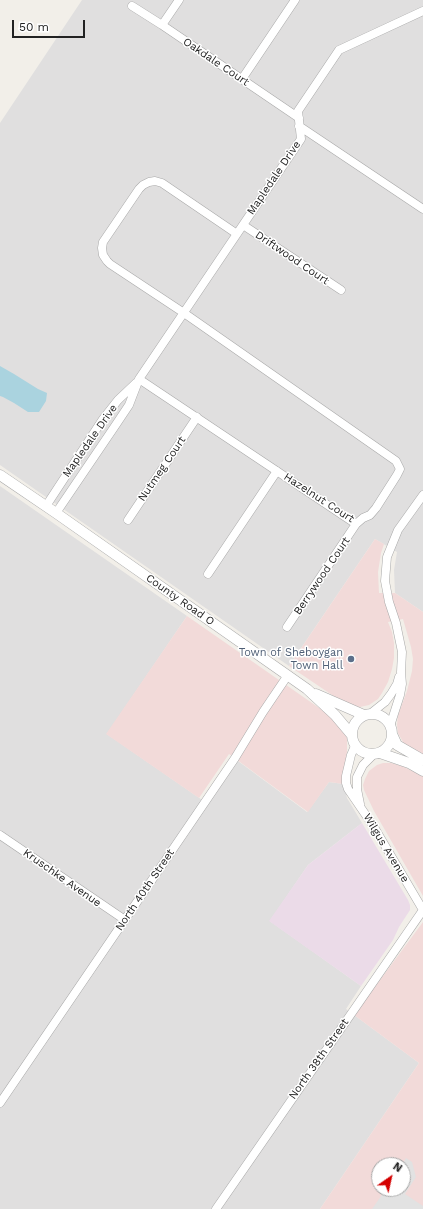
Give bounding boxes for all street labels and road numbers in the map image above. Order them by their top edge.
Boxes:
street label: Oakdale Court [180,35,252,89]
street label: Mapledale Drive [244,139,304,217]
street label: Driftwood Court [253,228,331,288]
street label: Mapledale Drive [60,402,120,480]
street label: Nutmeg Court [135,434,189,504]
street label: Hazelnut Court [281,470,357,526]
street label: Berrywood Court [291,535,353,617]
street label: County Road O [143,571,217,629]
street label: Wilgus Avenue [360,811,412,885]
street label: Kruschke Avenue [20,846,104,910]
street label: North 40th Street [113,847,177,933]
street label: North 38th Street [286,1016,352,1102]

